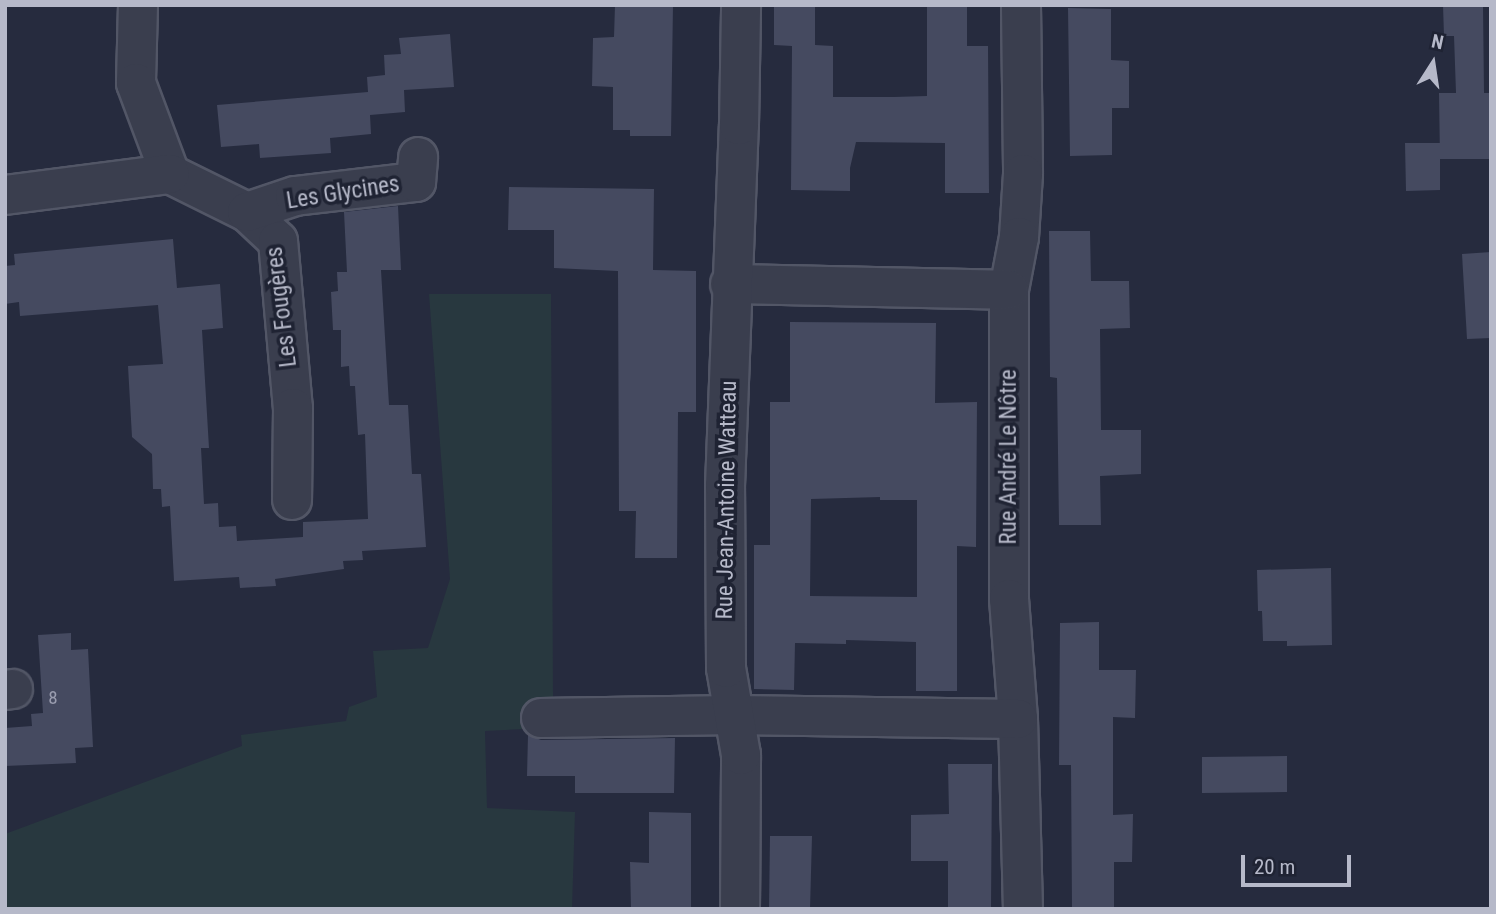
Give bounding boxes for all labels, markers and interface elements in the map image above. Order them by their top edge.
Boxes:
north arrow [1398,28,1468,98]
text: N [1429,30,1446,54]
street label: Les Glycines [284,170,402,216]
street label: Les Fougères [261,245,303,369]
street label: Rue André Le Nôtre [995,369,1023,545]
street label: Rue Jean-Antoine Watteau [711,380,743,620]
house number: 8 [48,687,58,709]
scale bar [1244,841,1354,885]
text: 20 m [1254,855,1295,879]

